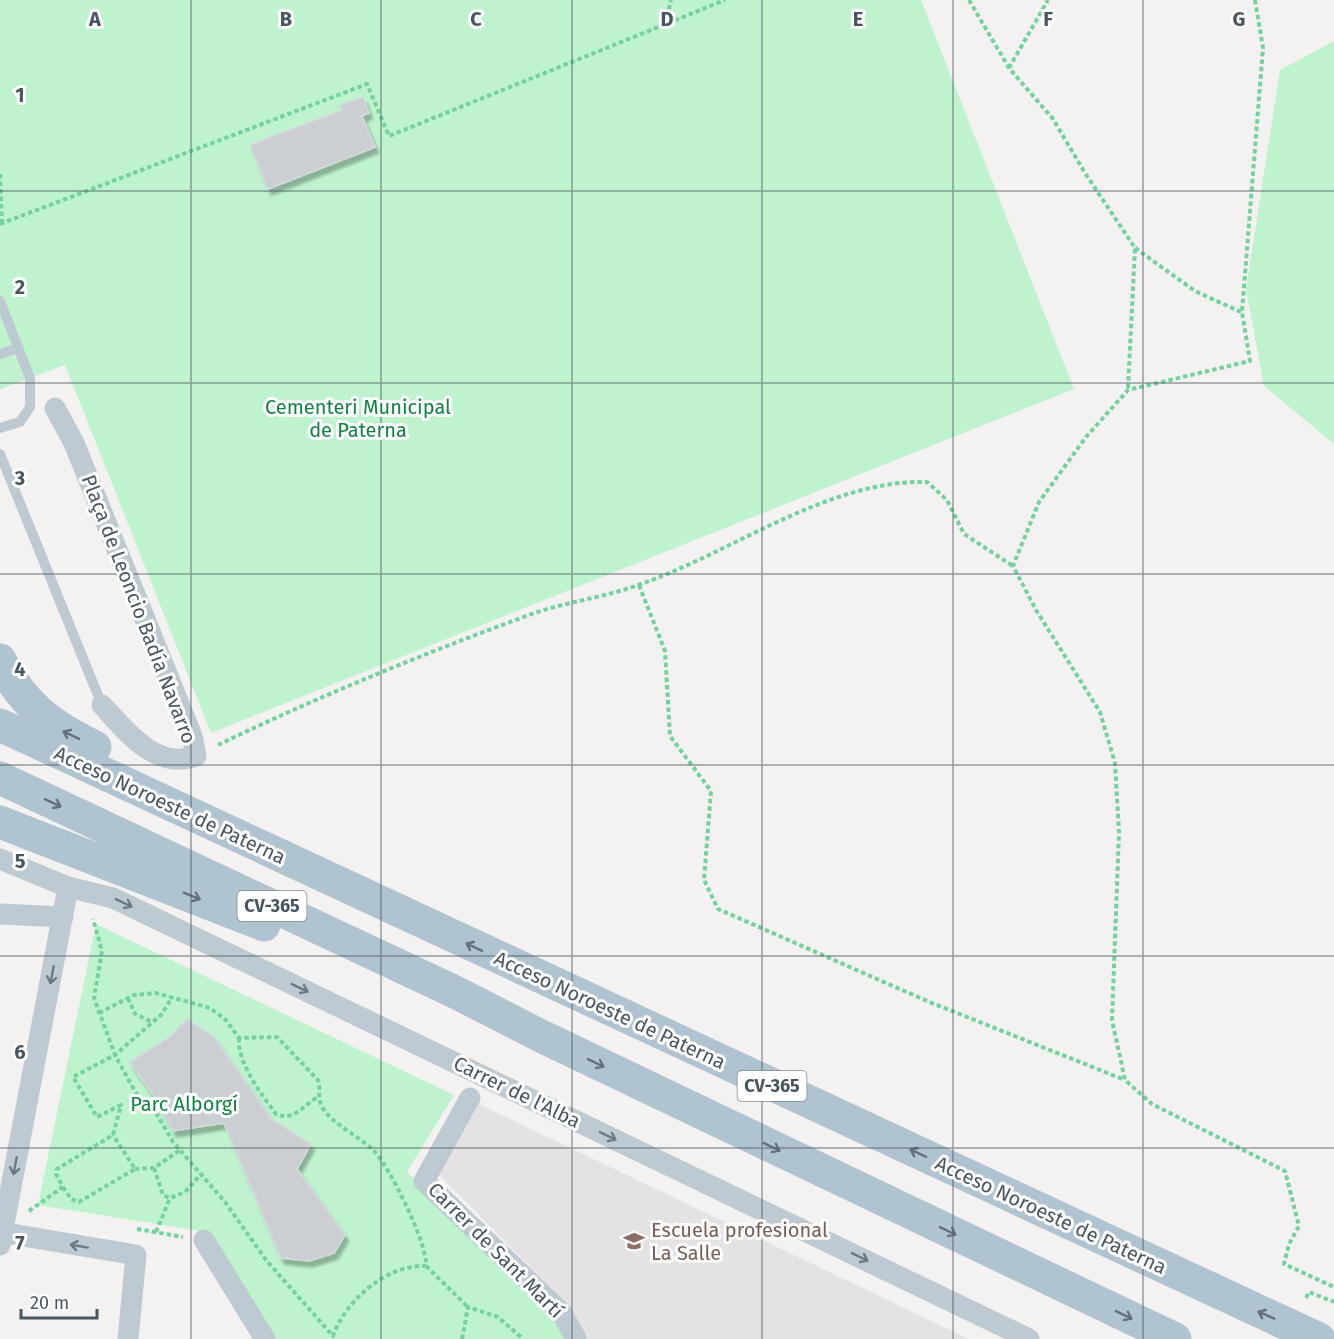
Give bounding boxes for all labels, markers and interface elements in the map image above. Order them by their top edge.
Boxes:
text: A [88,7,102,31]
text: B [280,7,292,31]
text: C [470,7,482,31]
text: D [660,7,674,31]
text: E [853,7,863,31]
text: F [1043,7,1053,31]
text: G [1233,7,1245,31]
text: 1 [15,83,25,107]
text: 2 [15,275,25,299]
park label: Cementeri Municipal de Paterna [265,395,451,442]
text: 3 [14,466,25,490]
street label: Plaça de Leoncio Badía Navarro [76,471,201,747]
text: 4 [14,657,26,681]
one-way arrow [63,729,81,740]
street label: Acceso Noroeste de Paterna [51,741,289,869]
one-way arrow [43,797,61,809]
text: 5 [15,849,26,873]
one-way arrow [182,891,200,902]
road number: CV-365 [238,891,306,921]
one-way arrow [115,898,133,910]
one-way arrow [466,940,484,952]
street label: Acceso Noroeste de Paterna [491,946,729,1074]
one-way arrow [46,964,57,984]
one-way arrow [291,983,309,994]
text: 6 [14,1040,26,1064]
street label: Carrer de l'Alba [450,1051,584,1133]
one-way arrow [587,1057,605,1069]
road number: CV-365 [738,1071,806,1101]
park label: Parc Alborgí [130,1092,238,1116]
one-way arrow [599,1131,617,1143]
one-way arrow [763,1141,781,1153]
one-way arrow [909,1147,927,1159]
street label: Acceso Noroeste de Paterna [932,1151,1170,1279]
one-way arrow [9,1156,20,1176]
street label: Carrer de Sant Martí [423,1177,569,1323]
place label: Escuela profesional La Salle [651,1218,828,1265]
one-way arrow [939,1225,957,1237]
school or university icon: Escuela profesional La Salle [622,1229,646,1253]
text: 7 [15,1231,25,1255]
one-way arrow [70,1240,89,1251]
one-way arrow [850,1252,868,1264]
scale bar [21,1282,98,1320]
text: 20 m [30,1292,69,1314]
one-way arrow [1114,1309,1132,1321]
one-way arrow [1257,1309,1275,1321]

